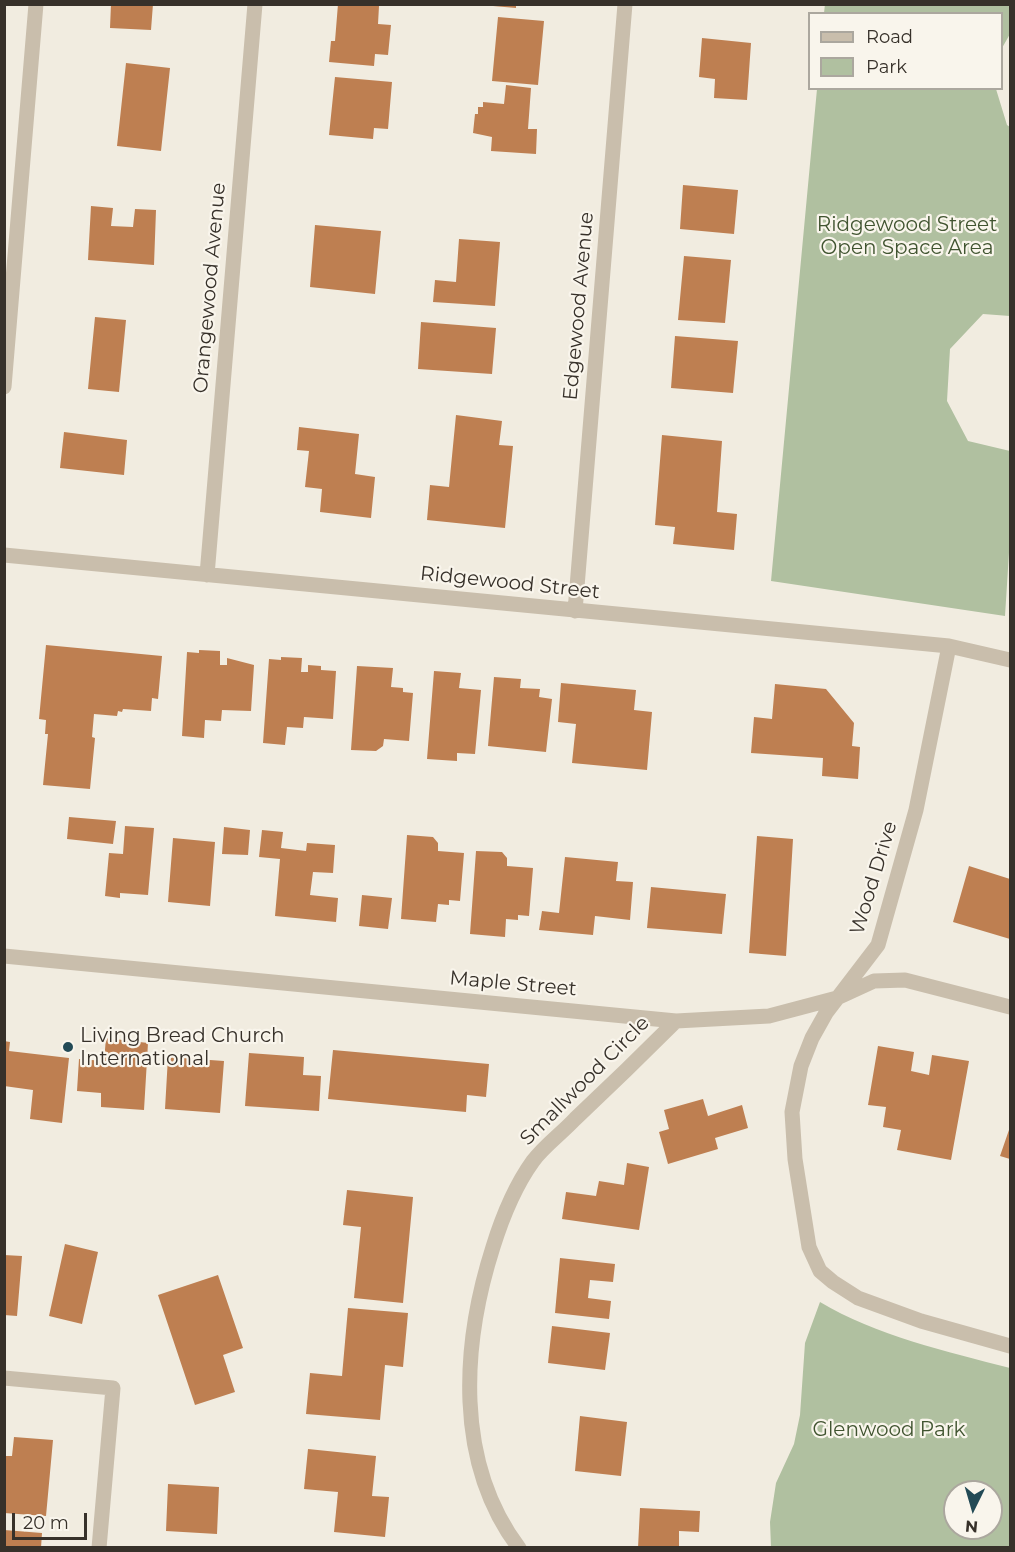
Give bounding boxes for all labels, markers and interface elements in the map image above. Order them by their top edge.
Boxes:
legend [808,12,1003,90]
text: Road [866,26,913,48]
text: Park [866,56,907,78]
street label: Orangewood Avenue [189,182,231,394]
street label: Edgewood Avenue [559,211,599,401]
park label: Ridgewood Street Open Space Area [817,213,997,260]
street label: Ridgewood Street [419,562,601,604]
street label: Wood Drive [845,818,903,938]
street label: Maple Street [448,966,578,1002]
street label: Smallwood Circle [515,1011,655,1151]
place label: Living Bread Church International [80,1024,285,1071]
marker: Living Bread Church International [61,1040,75,1054]
park label: Glenwood Park [812,1418,966,1442]
north arrow [943,1480,1003,1540]
scale bar [15,1501,90,1539]
text: 20 m [23,1512,69,1534]
text: N [964,1516,979,1536]

